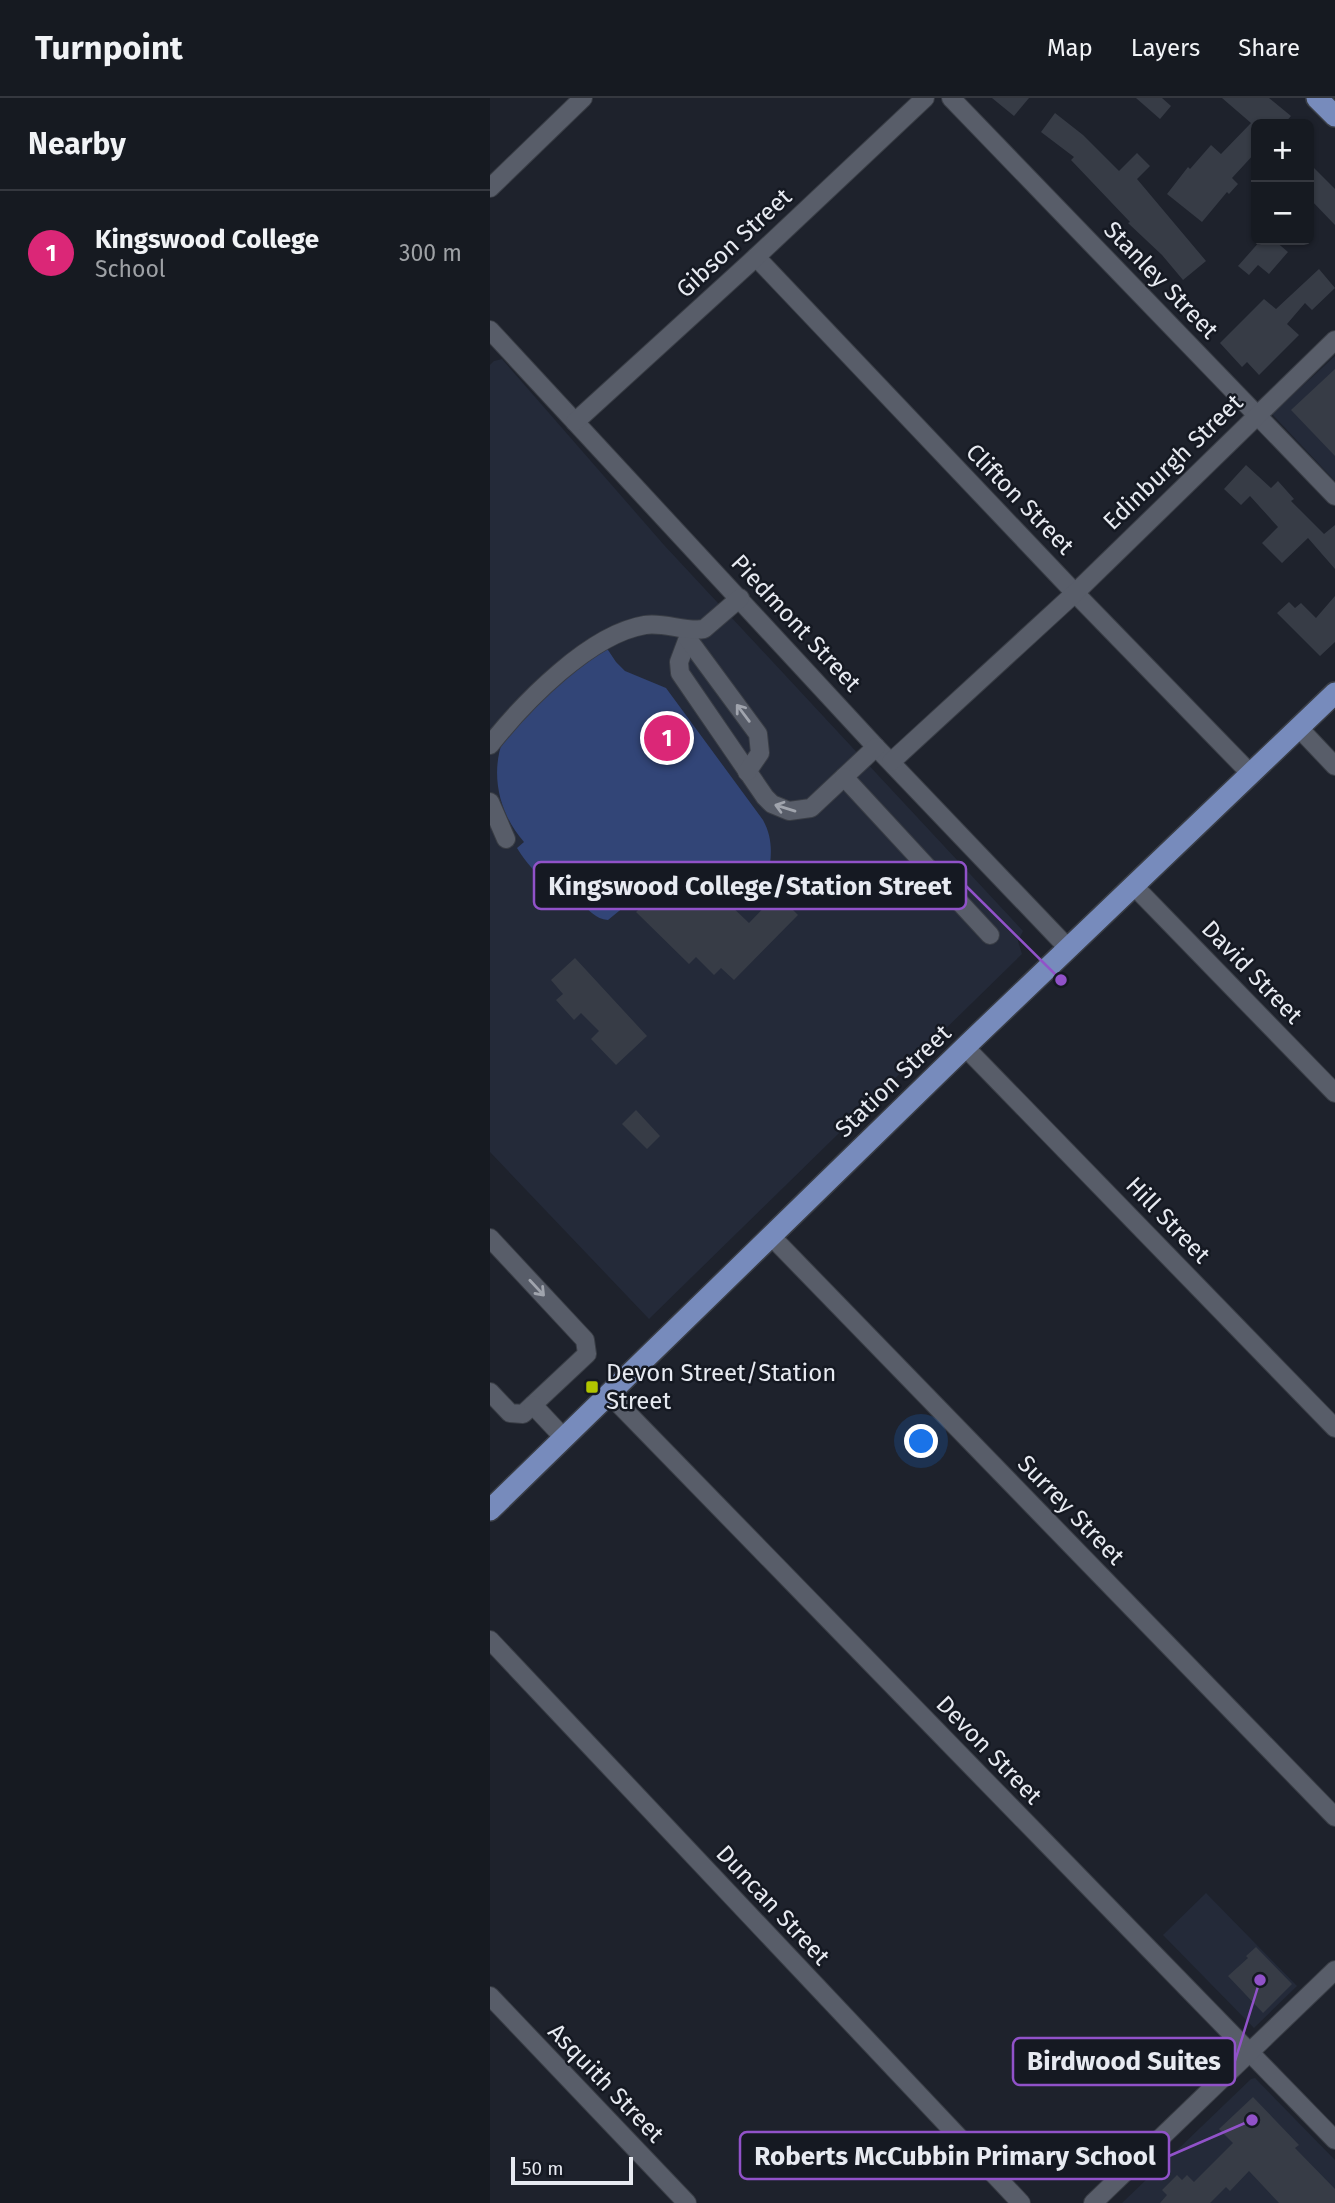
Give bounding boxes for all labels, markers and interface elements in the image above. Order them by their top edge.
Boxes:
text: Turnpoint [35,28,183,68]
text: Map [1047,34,1093,62]
text: Layers [1131,34,1200,62]
text: Share [1238,34,1300,62]
map controls [1251,119,1314,245]
button: + [1251,119,1314,182]
text: Nearby [28,126,126,162]
street label: Gibson Street [671,182,798,303]
button: − [1251,182,1314,245]
street label: Stanley Street [1098,216,1224,345]
text: Kingswood College [95,224,319,255]
text: 1 [46,239,56,267]
text: 300 m [399,239,462,267]
text: School [95,255,166,283]
street label: Edinburgh Street [1098,388,1249,536]
street label: Clifton Street [960,438,1080,560]
street label: Piedmont Street [725,549,867,697]
one-way arrow [736,703,751,722]
pin: 1 [644,712,690,764]
one-way arrow [774,801,796,813]
callout: Kingswood College/Station Street [534,862,966,909]
text: Kingswood College/Station Street [548,871,953,902]
street label: David Street [1196,915,1308,1030]
street label: Station Street [829,1019,957,1143]
street label: Hill Street [1120,1171,1216,1269]
one-way arrow [528,1279,545,1296]
place label: Devon Street/Station Street [606,1359,836,1415]
marker: Devon Street/Station Street [584,1379,600,1395]
your location [904,1424,938,1458]
street label: Surrey Street [1012,1450,1130,1571]
street label: Devon Street [930,1690,1048,1810]
street label: Duncan Street [710,1839,836,1971]
street label: Asquith Street [542,2018,670,2148]
callout: Birdwood Suites [1013,2038,1235,2085]
text: Birdwood Suites [1027,2046,1221,2077]
callout: Roberts McCubbin Primary School [740,2132,1169,2179]
text: Roberts McCubbin Primary School [754,2141,1156,2172]
scale bar [511,2154,634,2186]
text: 50 m [522,2157,563,2180]

